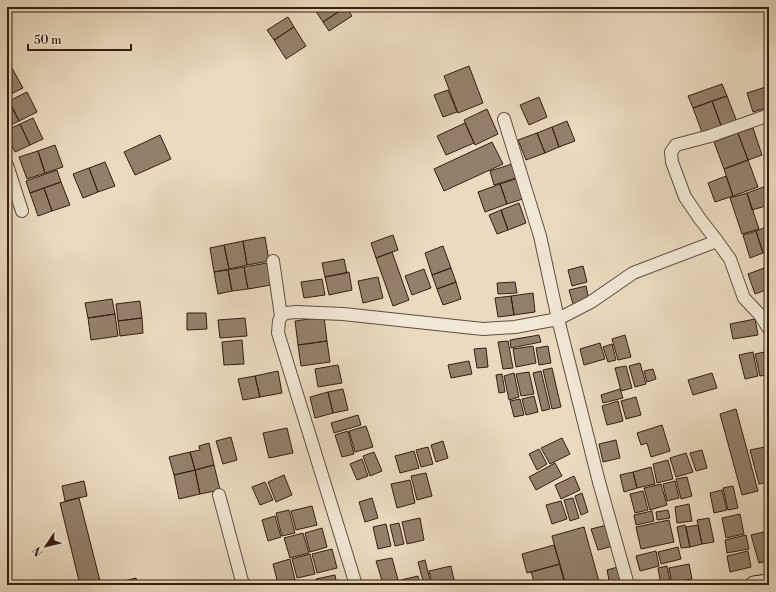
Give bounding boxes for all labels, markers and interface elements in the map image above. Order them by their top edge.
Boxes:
scale bar [28,26,131,52]
text: 50 m [34,33,62,48]
north arrow [26,526,66,566]
text: N [30,543,47,559]

